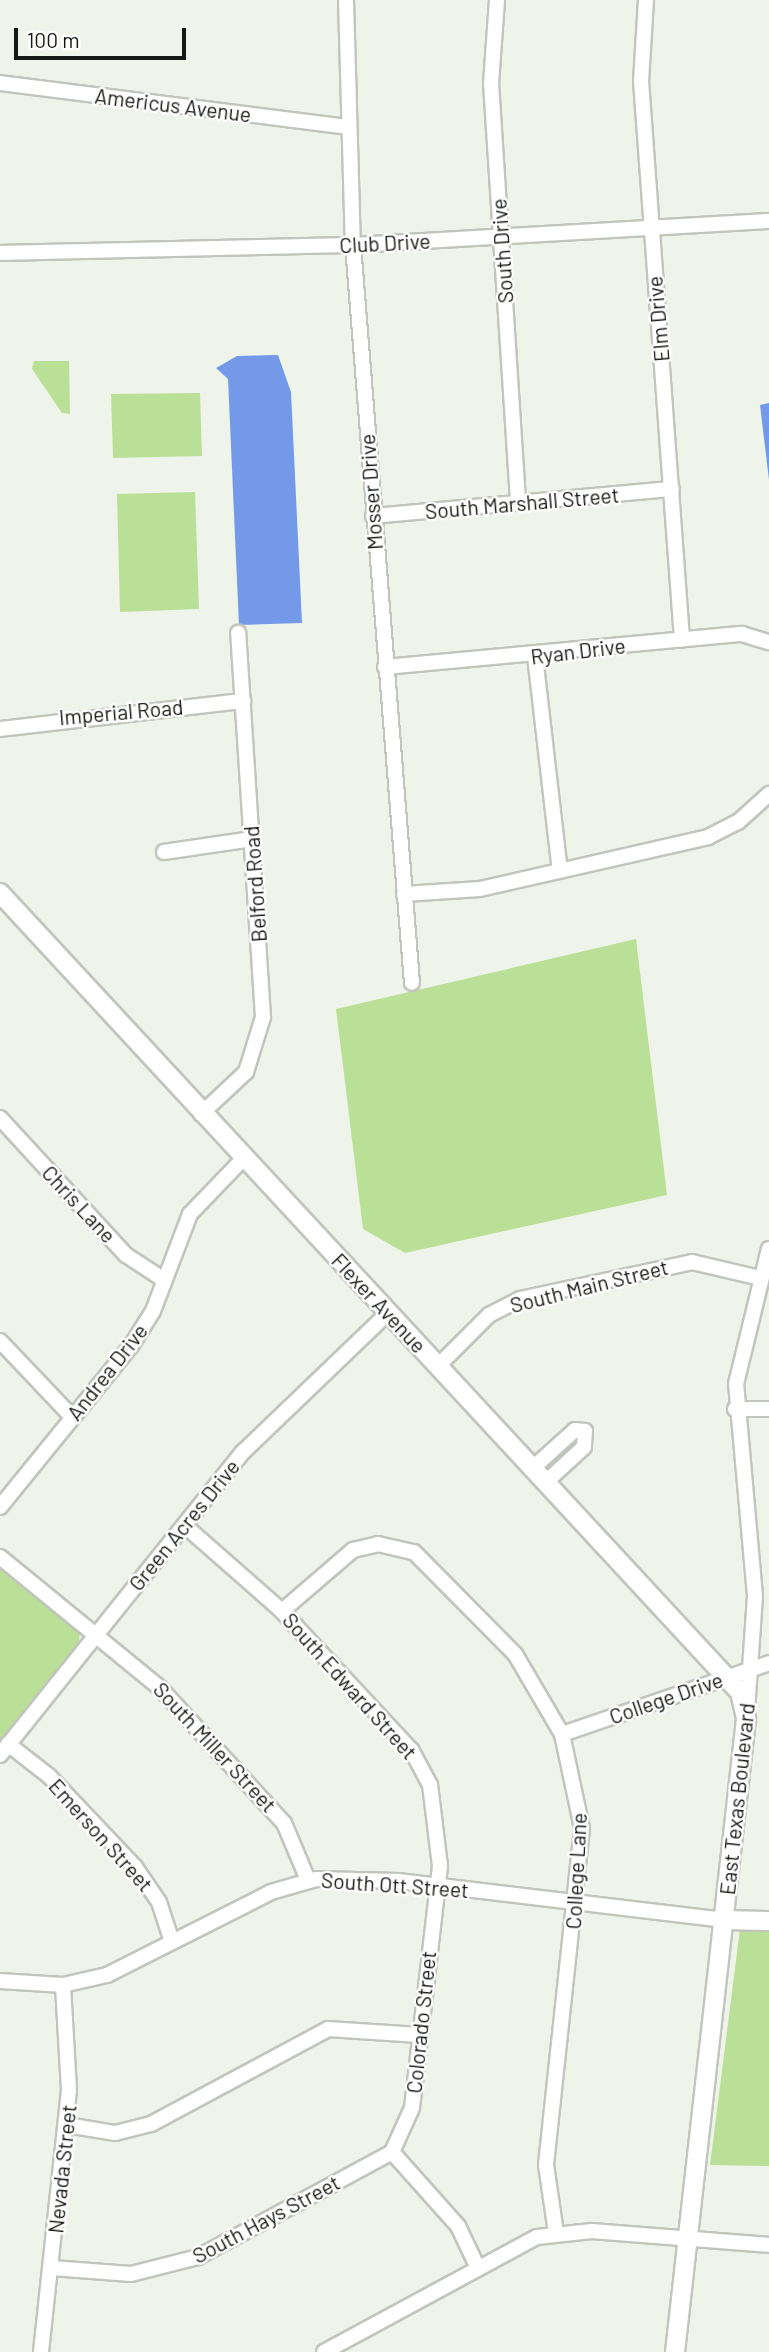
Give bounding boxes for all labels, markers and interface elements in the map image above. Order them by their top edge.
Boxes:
scale bar [18,14,189,58]
text: 100 m [27,27,80,52]
street label: Americus Avenue [93,83,253,127]
street label: South Drive [486,198,518,304]
street label: Club Drive [339,228,431,258]
street label: Elm Drive [642,275,674,363]
street label: Mosser Drive [354,433,388,551]
street label: South Marshall Street [424,482,620,524]
street label: Ryan Drive [529,633,627,669]
street label: Imperial Road [58,694,184,730]
street label: Belford Road [238,825,272,943]
street label: Chris Lane [37,1160,121,1248]
street label: Flexer Avenue [326,1248,432,1358]
street label: South Main Street [507,1254,671,1318]
street label: Andrea Drive [61,1319,153,1425]
street label: Green Acres Drive [123,1454,245,1596]
street label: South Edward Street [278,1608,422,1764]
street label: College Drive [606,1667,726,1729]
street label: South Miller Street [148,1677,282,1817]
street label: East Texas Boulevard [714,1702,760,1896]
street label: Emerson Street [44,1773,158,1897]
street label: College Lane [560,1812,592,1930]
street label: South Ott Street [320,1867,470,1903]
street label: Colorado Street [401,1949,441,2095]
street label: Nevada Street [43,2103,81,2235]
street label: South Hays Street [188,2170,344,2268]

